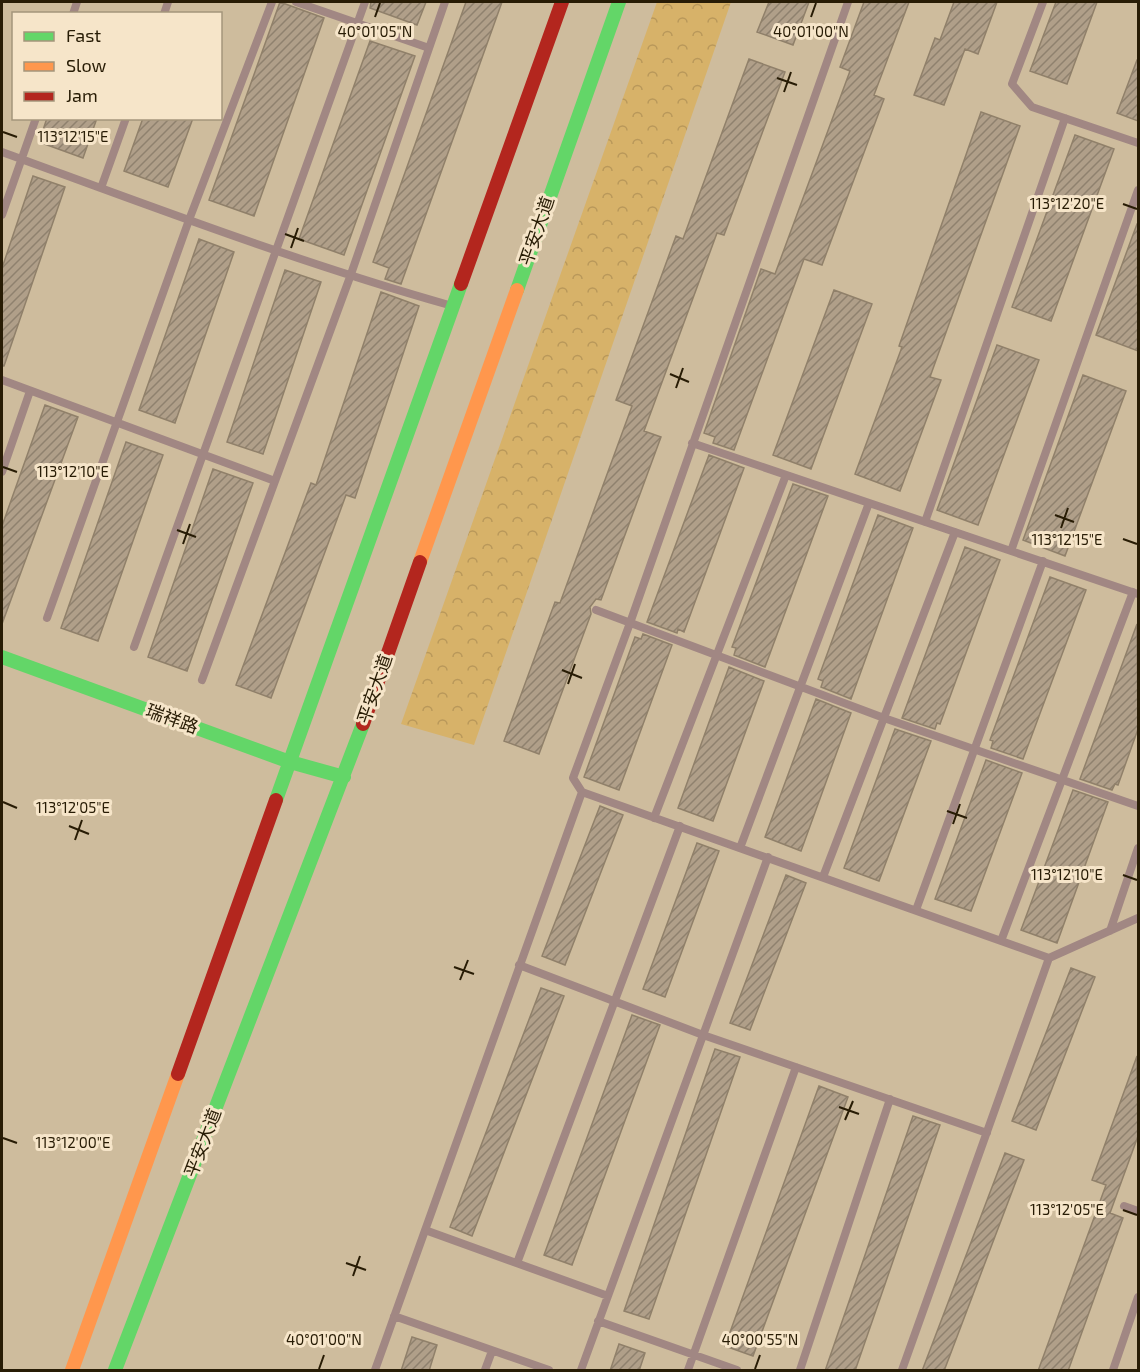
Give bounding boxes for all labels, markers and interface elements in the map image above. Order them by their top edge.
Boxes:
legend [12,12,222,120]
text: 40°01'05"N [338,22,412,40]
text: 40°01'00"N [773,22,849,40]
text: Fast [66,24,101,46]
text: Slow [66,54,107,76]
text: Jam [66,84,98,106]
text: 113°12'15"E [38,127,108,145]
street label: 平安大道 [514,193,558,268]
text: 113°12'20"E [1030,194,1104,212]
text: 113°12'10"E [37,462,109,480]
text: 113°12'15"E [1032,530,1102,548]
street label: 平安大道 [352,651,396,726]
street label: 瑞祥路 [143,698,201,738]
text: 113°12'05"E [36,798,110,816]
text: 113°12'10"E [1031,865,1103,883]
street label: 平安大道 [179,1105,225,1180]
text: 113°12'00"E [35,1133,111,1151]
text: 113°12'05"E [1030,1200,1104,1218]
text: 40°01'00"N [286,1330,362,1348]
text: 40°00'55"N [722,1330,798,1348]

